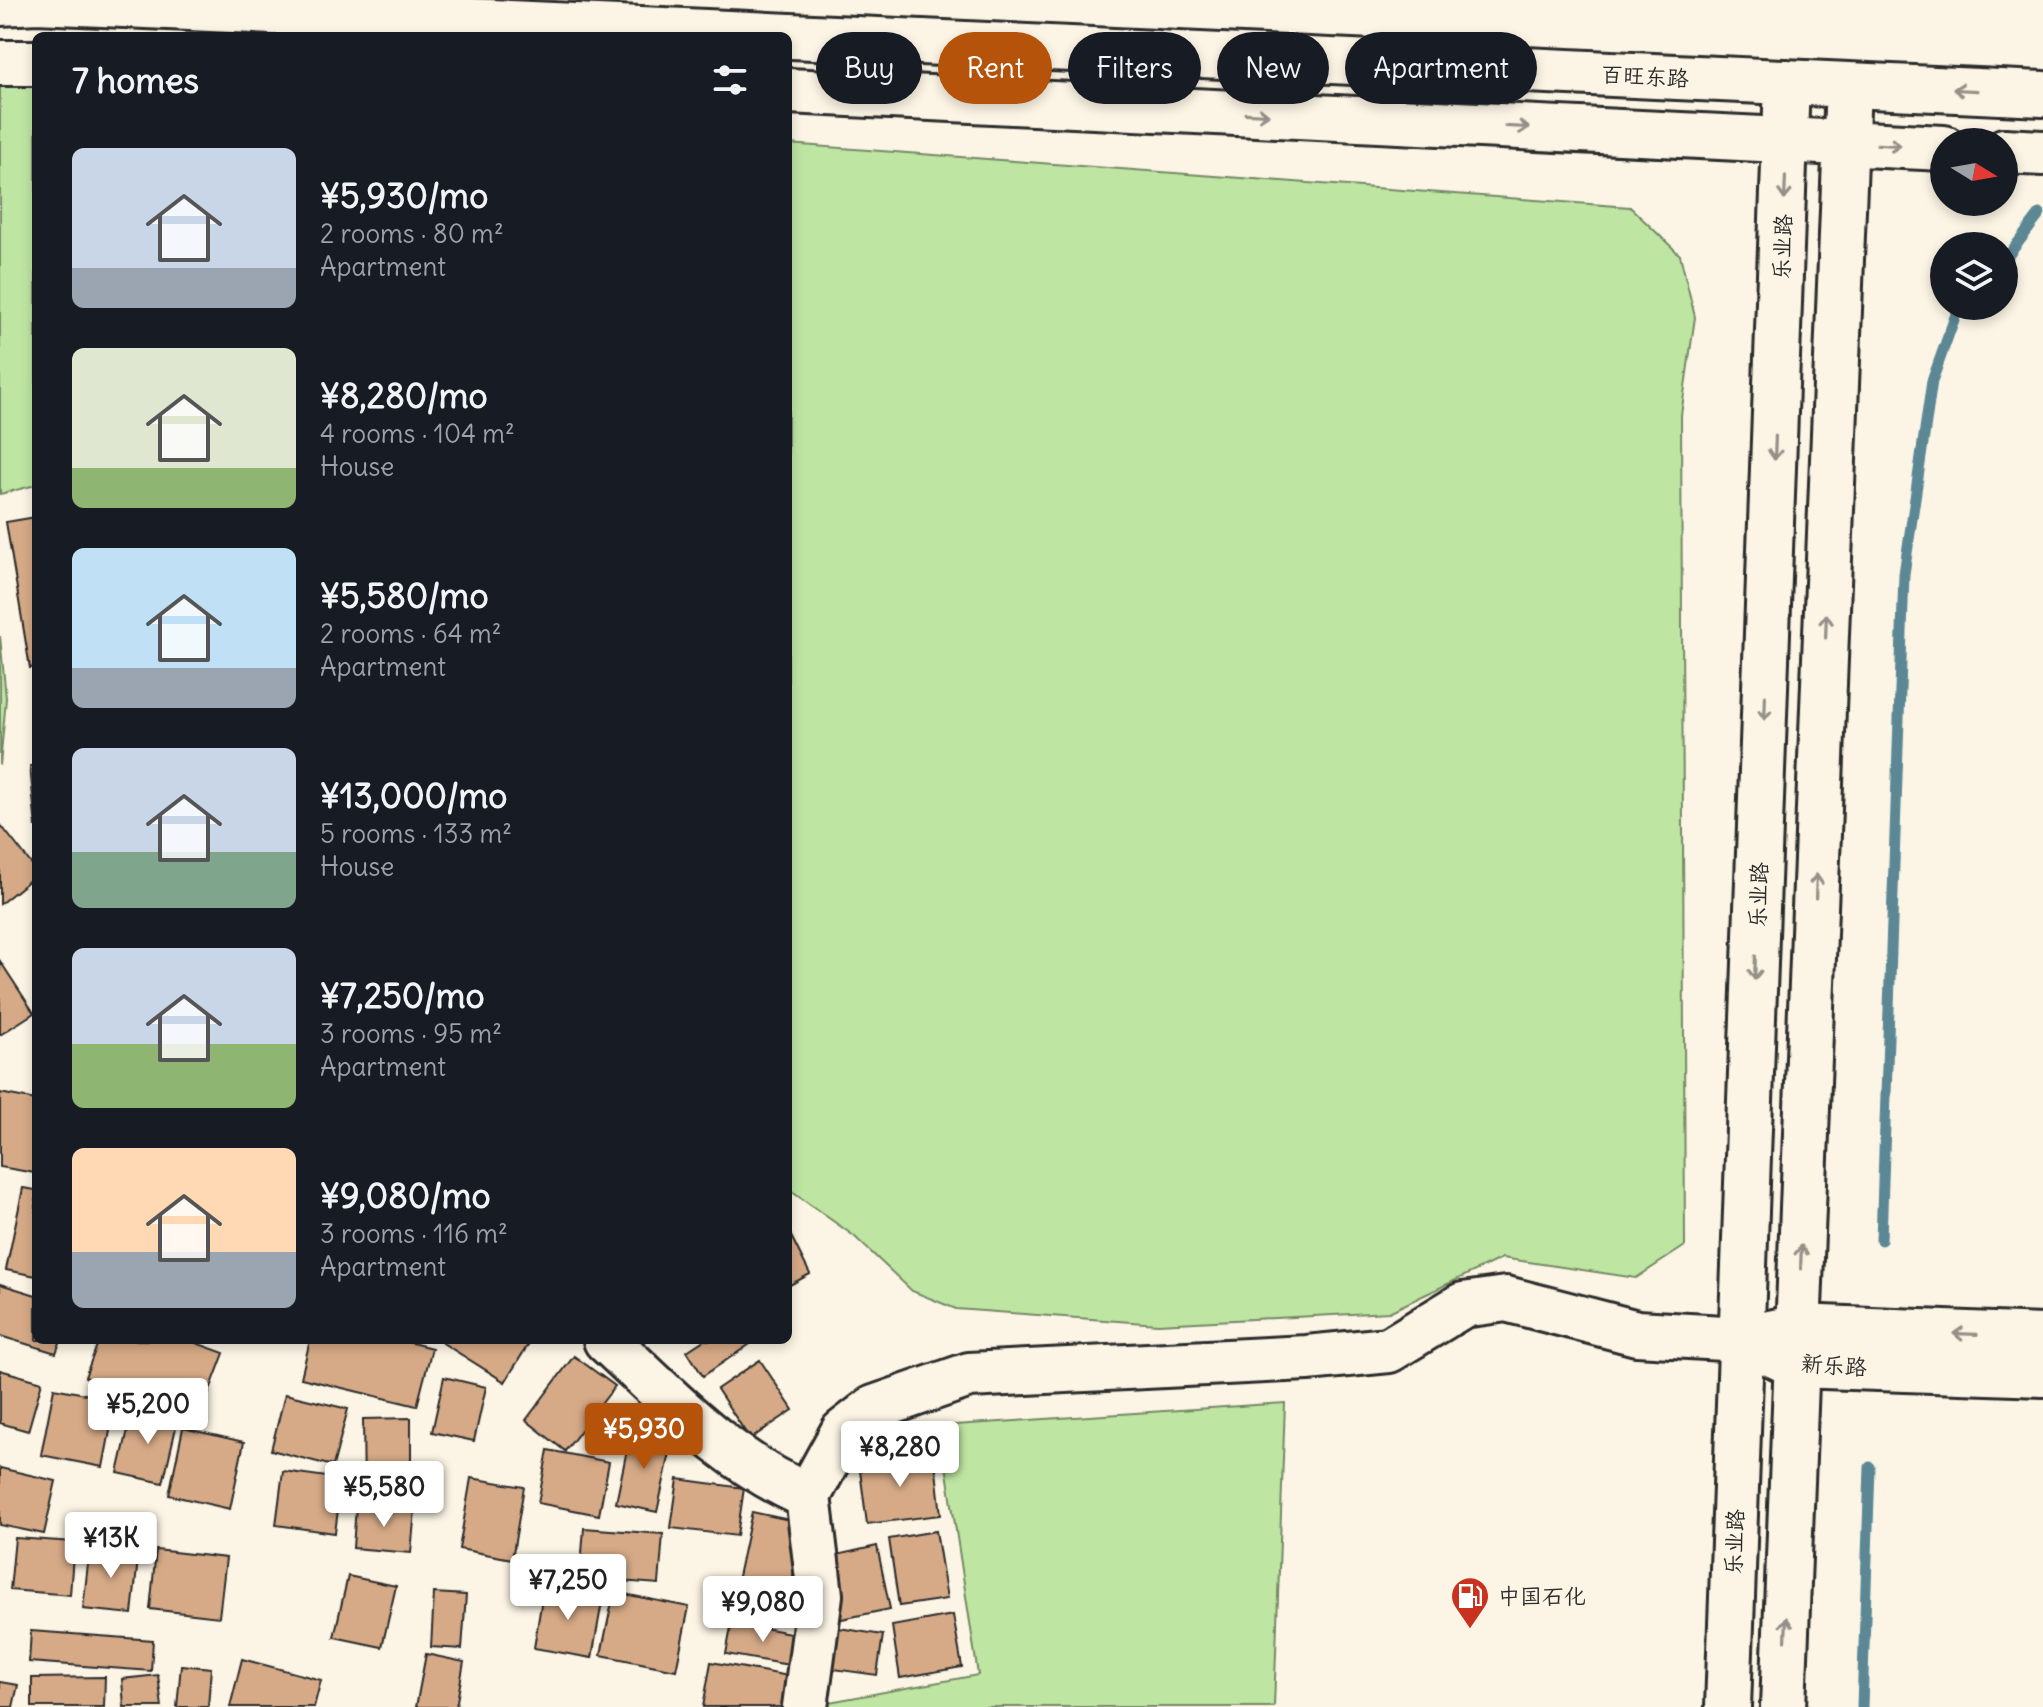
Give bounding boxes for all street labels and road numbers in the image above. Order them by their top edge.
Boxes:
street label: 百旺东路 [1600,60,1690,92]
street label: 乐业路 [1767,214,1797,280]
street label: 乐业路 [1743,862,1773,928]
street label: 新乐路 [1800,1349,1868,1381]
street label: 乐业路 [1719,1509,1749,1575]

